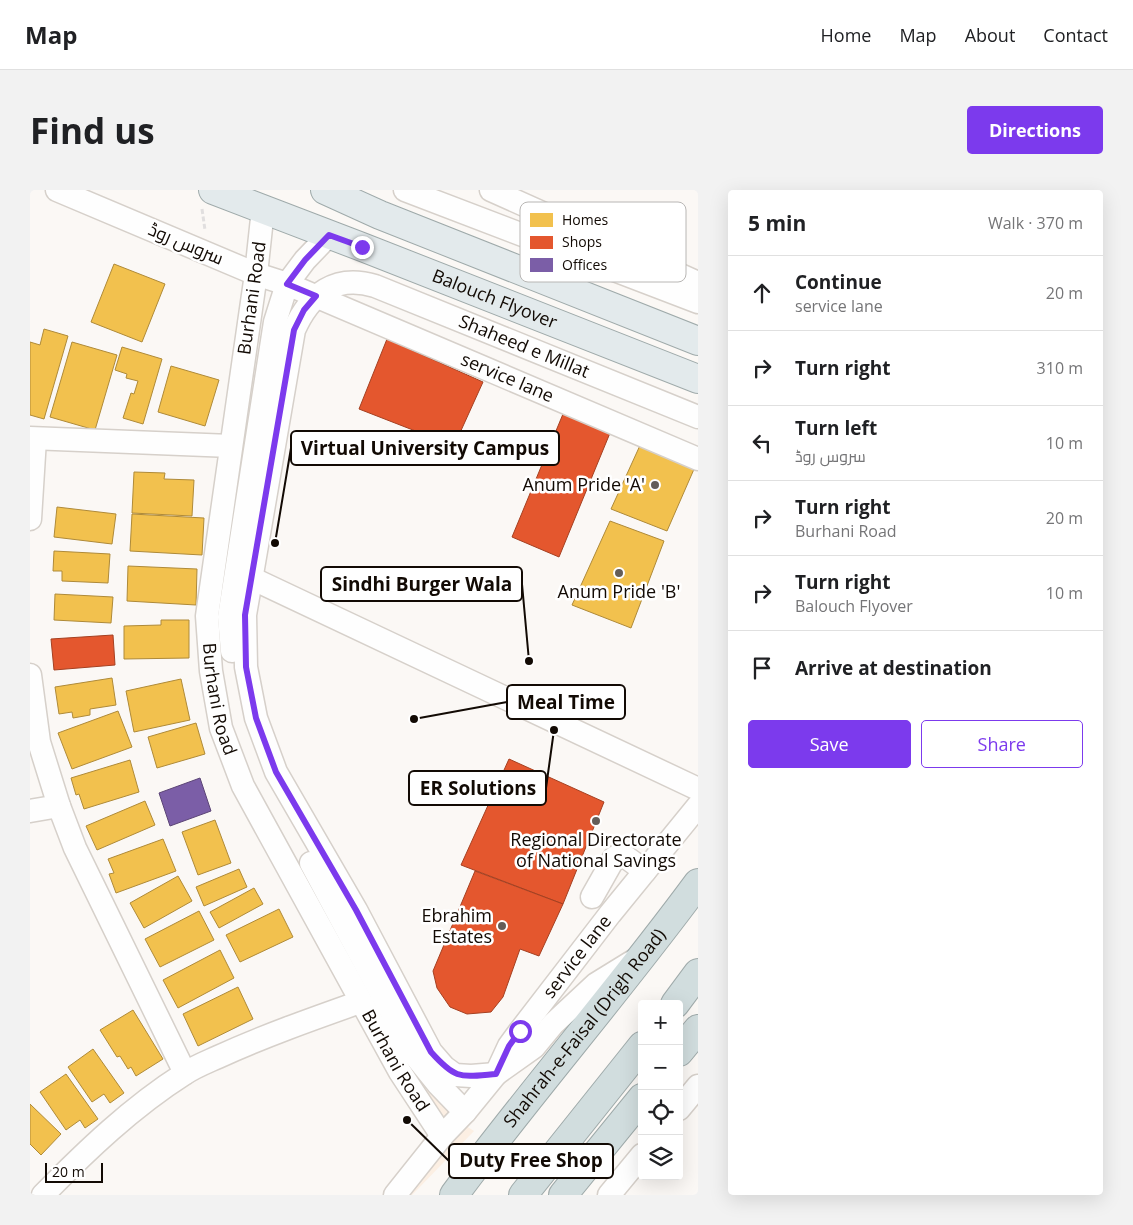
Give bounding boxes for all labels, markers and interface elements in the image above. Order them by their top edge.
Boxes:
text: Map [25,18,77,51]
text: Home [821,23,871,47]
text: Map [899,23,937,47]
text: About [965,23,1015,47]
text: Contact [1043,23,1108,47]
button: Directions [967,106,1103,154]
text: Find us [30,107,155,154]
legend [520,202,686,282]
text: 5 min [748,209,806,237]
text: Homes [562,210,609,229]
text: Walk · 370 m [988,212,1083,234]
street label: سروس روڈ [145,216,228,270]
text: Shops [562,232,602,251]
route end [351,236,374,259]
street label: Burhani Road [231,240,271,356]
text: Offices [562,255,607,274]
street label: Balouch Flyover [429,263,562,334]
text: Continue [795,269,882,295]
icon: ahead [748,279,776,307]
text: 20 m [1046,282,1083,304]
text: service lane [795,295,883,317]
street label: Shaheed e Millat [456,308,593,383]
street label: service lane [458,346,558,407]
icon: right [748,354,776,382]
text: Turn right [795,355,890,381]
text: 310 m [1037,357,1083,379]
text: Turn left [795,415,877,441]
icon: left [748,429,776,457]
callout: Virtual University Campus [291,431,559,465]
text: 10 m [1046,432,1083,454]
text: Virtual University Campus [301,435,549,461]
text: سروس روڈ [795,445,866,467]
place label: Anum Pride 'A' [522,472,645,496]
marker: Anum Pride 'A' [649,479,661,491]
text: Turn right [795,494,890,520]
icon: right [748,504,776,532]
text: 20 m [1046,507,1083,529]
text: Burhani Road [795,520,897,542]
callout: Sindhi Burger Wala [321,567,522,601]
marker: Anum Pride 'B' [613,567,625,579]
text: Turn right [795,569,890,595]
text: Sindhi Burger Wala [332,571,512,597]
place label: Anum Pride 'B' [558,579,680,603]
icon: right [748,579,776,607]
text: 10 m [1046,582,1083,604]
text: Balouch Flyover [795,595,913,617]
street label: Burhani Road [198,642,243,758]
icon: arrive [748,654,776,682]
text: Arrive at destination [795,655,992,681]
callout: Meal Time [507,685,625,719]
text: Meal Time [517,689,615,715]
button: Save [748,720,911,768]
button: Share [921,720,1083,768]
callout: ER Solutions [409,771,546,805]
text: ER Solutions [420,775,536,801]
marker: Regional Directorate of National Savings [590,815,602,827]
place label: Regional Directorate of National Savings [510,827,682,872]
place label: Ebrahim Estates [421,903,492,948]
street label: service lane [537,910,616,1002]
marker: Ebrahim Estates [496,920,508,932]
street label: Shahrah-e-Faisal (Drigh Road) [497,923,671,1132]
map controls [638,1000,683,1180]
button: + [638,1000,683,1045]
street label: Burhani Road [357,1005,436,1116]
route start [509,1020,532,1043]
button: − [638,1045,683,1090]
button: locate [638,1090,683,1135]
button: layers [638,1135,683,1180]
callout: Duty Free Shop [449,1144,613,1178]
text: Duty Free Shop [459,1147,603,1173]
scale bar [45,1160,102,1183]
text: 20 m [52,1162,85,1181]

